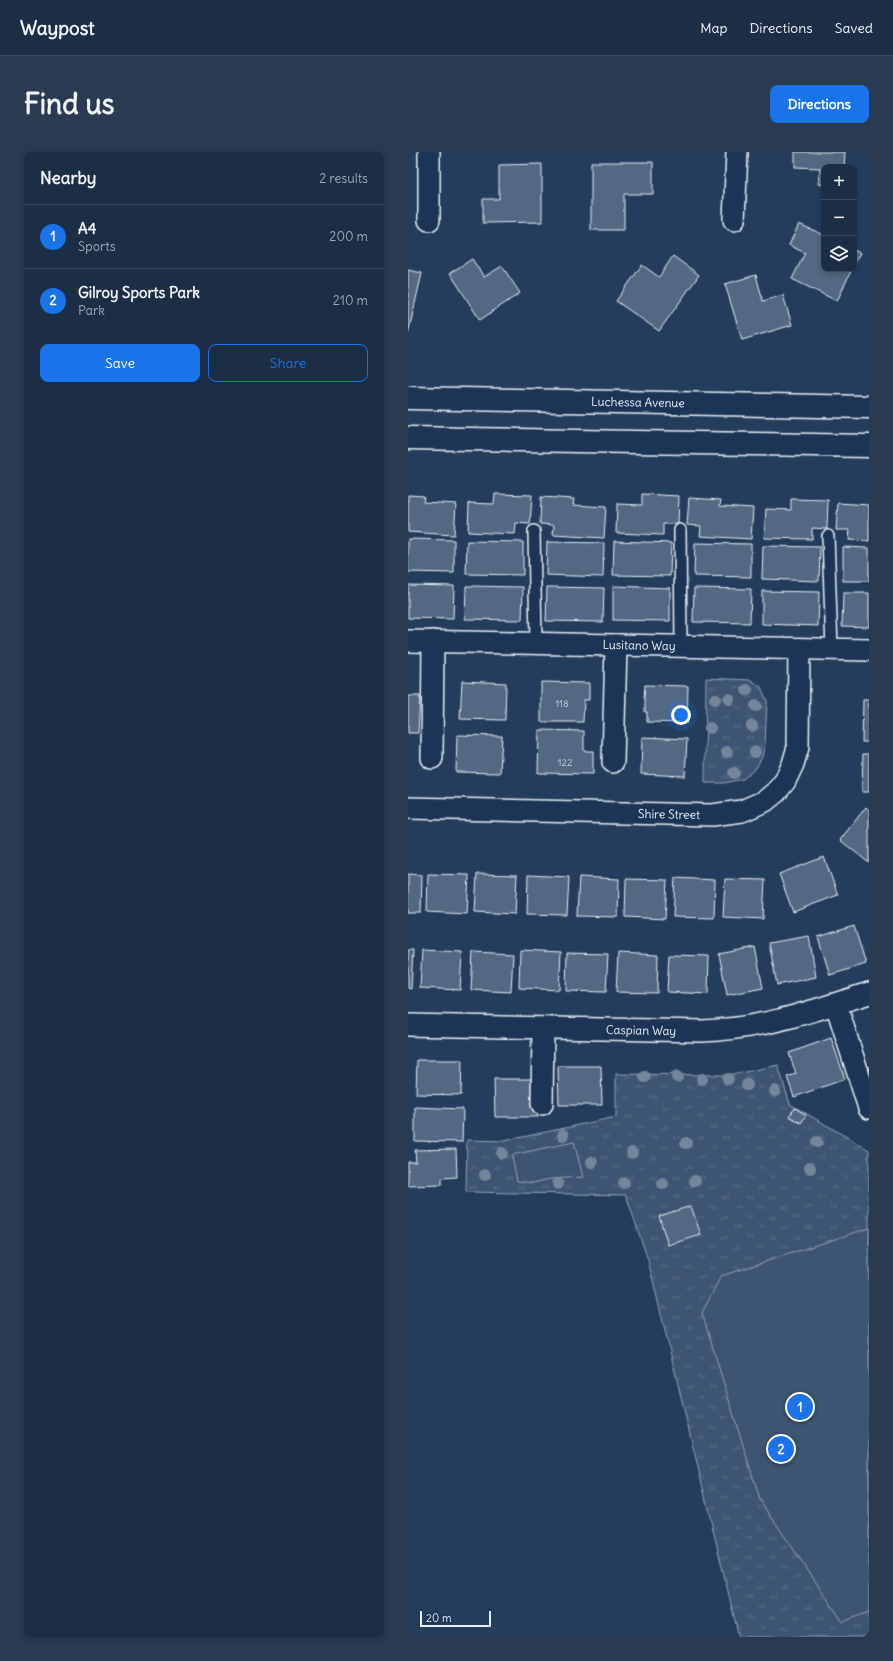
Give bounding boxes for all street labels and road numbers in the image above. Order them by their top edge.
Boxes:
street label: Luchessa Avenue [591,394,685,410]
street label: Lusitano Way [602,637,676,653]
street label: Shire Street [638,806,700,822]
street label: Caspian Way [606,1022,676,1038]

